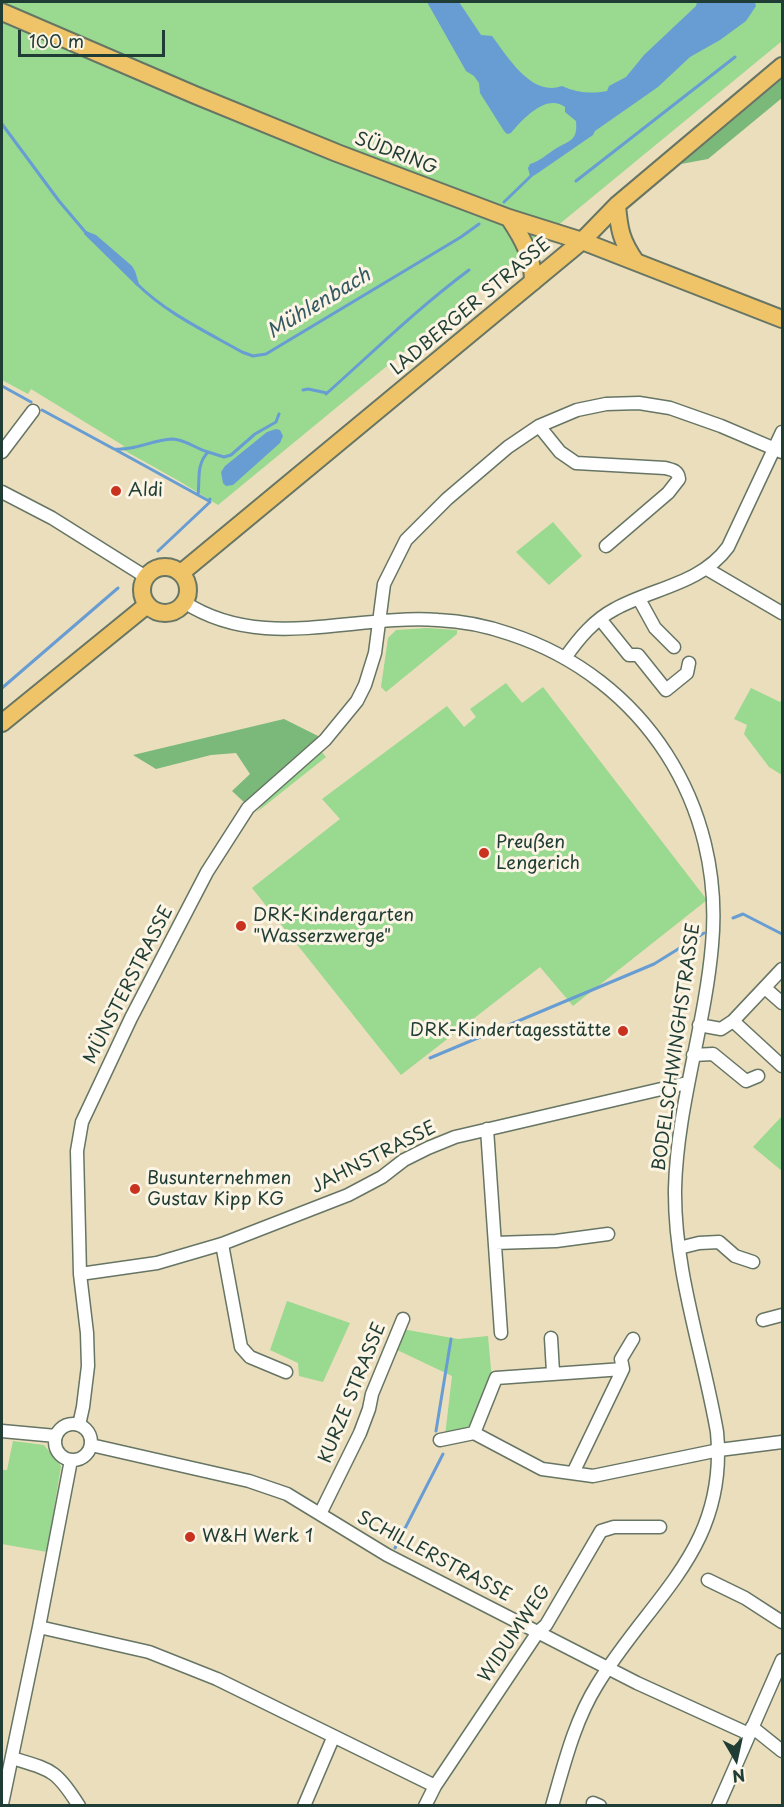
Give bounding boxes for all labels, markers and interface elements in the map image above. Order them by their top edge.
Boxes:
scale bar [21,18,168,56]
text: 100 m [29,27,84,54]
street label: SÜDRING [351,128,441,180]
street label: LADBERGER STRASSE [387,234,555,380]
water label: Mühlenbach [263,264,375,344]
place label: Aldi [128,480,163,502]
marker: Aldi [109,484,123,498]
place label: Preußen Lengerich [496,832,580,874]
marker: Preußen Lengerich [477,846,491,860]
street label: MÜNSTERSTRASSE [80,902,178,1068]
place label: DRK-Kindergarten "Wasserzwerge" [253,905,414,948]
marker: DRK-Kindergarten "Wasserzwerge" [234,919,248,933]
street label: BODELSCHWINGHSTRASSE [649,922,705,1172]
place label: DRK-Kindertagesstätte [410,1020,611,1042]
marker: DRK-Kindertagesstätte [616,1024,630,1038]
street label: JAHNSTRASSE [308,1117,440,1199]
place label: Busunternehmen Gustav Kipp KG [147,1168,291,1210]
marker: Busunternehmen Gustav Kipp KG [128,1182,142,1196]
street label: KURZE STRASSE [315,1319,391,1467]
street label: SCHILLERSTRASSE [353,1507,515,1607]
place label: W&H Werk 1 [202,1526,313,1548]
marker: W&H Werk 1 [183,1530,197,1544]
street label: WIDUMWEG [474,1581,556,1687]
north arrow [706,1729,766,1789]
text: N [731,1764,747,1790]

